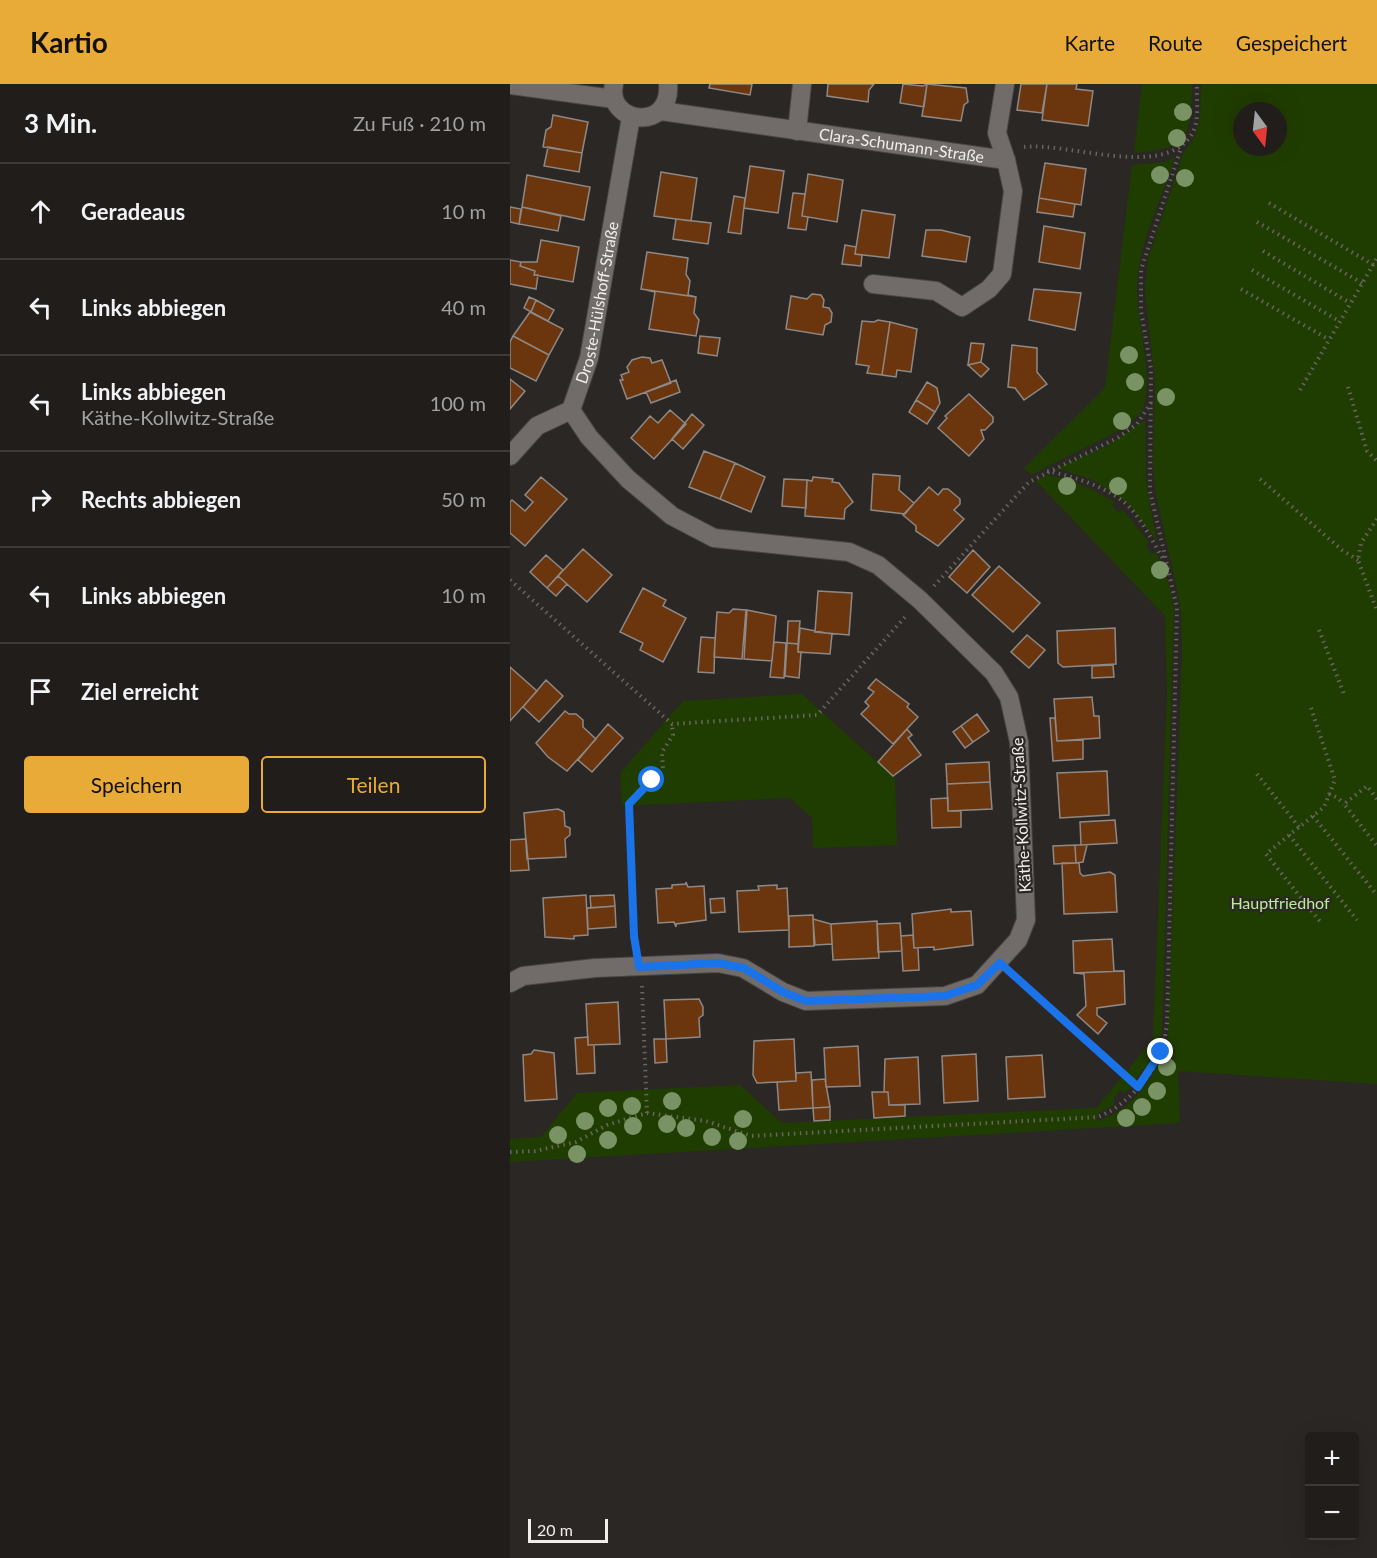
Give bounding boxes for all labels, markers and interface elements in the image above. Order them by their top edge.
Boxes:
text: Kartio [30,25,108,59]
text: Karte [1065,30,1115,55]
text: Route [1148,30,1203,55]
text: Gespeichert [1236,30,1347,55]
north arrow [1233,102,1287,156]
text: 3 Min. [24,107,97,139]
text: Zu Fuß · 210 m [353,111,486,135]
street label: Clara-Schumann-Straße [818,124,985,166]
icon: ahead [24,195,57,228]
text: Geradeaus [81,198,185,225]
text: 10 m [441,199,486,223]
street label: Droste-Hülshoff-Straße [571,220,622,386]
icon: left [24,291,57,324]
text: Links abbiegen [81,294,226,321]
text: 40 m [441,295,486,319]
text: Links abbiegen [81,378,226,405]
icon: left [24,387,57,420]
text: 100 m [430,391,486,415]
text: Käthe-Kollwitz-Straße [81,405,274,429]
icon: right [24,483,57,516]
text: Rechts abbiegen [81,486,241,513]
text: 50 m [441,487,486,511]
icon: left [24,579,57,612]
text: Links abbiegen [81,582,226,609]
text: 10 m [441,583,486,607]
icon: arrive [24,675,57,708]
text: Ziel erreicht [81,678,199,705]
street label: Käthe-Kollwitz-Straße [1007,737,1034,893]
button: Speichern [24,756,249,813]
button: Teilen [261,756,486,813]
route start [638,766,664,792]
park label: Hauptfriedhof [1230,893,1330,912]
route end [1147,1038,1173,1064]
map controls [1305,1432,1359,1540]
button: + [1305,1432,1359,1486]
button: − [1305,1486,1359,1540]
scale bar [528,1516,608,1544]
text: 20 m [537,1520,573,1539]

